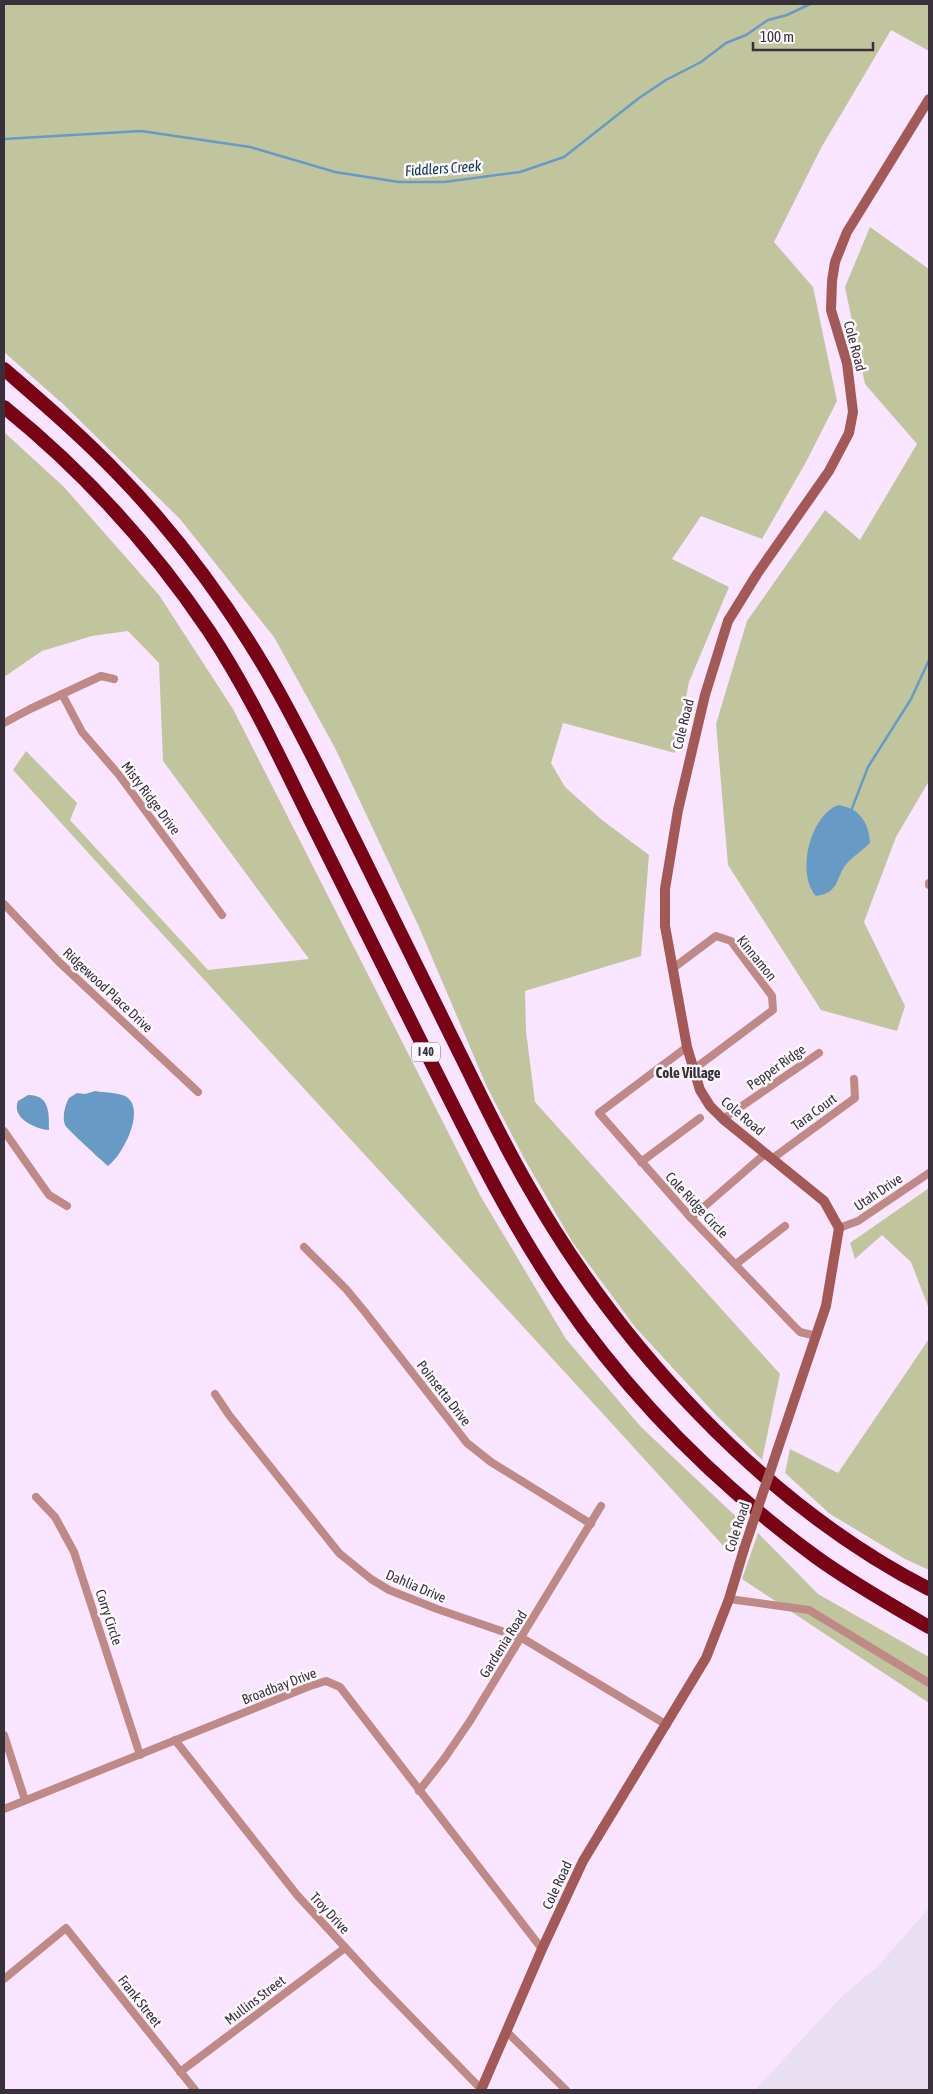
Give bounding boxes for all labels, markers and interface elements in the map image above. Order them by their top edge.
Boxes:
scale bar [753,20,873,52]
text: 100 m [760,28,794,45]
water label: Fiddlers Creek [404,157,482,179]
street label: Cole Road [841,319,869,373]
street label: Cole Road [669,697,697,751]
street label: Misty Ridge Drive [118,758,184,838]
street label: Kinnamon [734,932,780,984]
street label: Ridgewood Place Drive [60,944,156,1036]
street label: Pepper Ridge [744,1041,808,1093]
road number: I 40 [412,1042,440,1062]
district label: Cole Village [655,1064,721,1081]
street label: Tara Court [788,1090,840,1134]
street label: Cole Road [718,1093,768,1139]
street label: Cole Ridge Circle [662,1169,732,1241]
street label: Utah Drive [851,1170,905,1214]
street label: Poinsetta Drive [414,1357,474,1429]
street label: Cole Road [721,1500,753,1554]
street label: Dahlia Drive [384,1566,448,1606]
street label: Corry Circle [92,1587,126,1647]
street label: Gardenia Road [476,1607,530,1681]
street label: Broadbay Drive [239,1664,319,1708]
street label: Cole Road [539,1858,575,1912]
street label: Troy Drive [307,1889,353,1937]
street label: Frank Street [115,1972,165,2030]
street label: Mullins Street [222,1972,288,2028]

